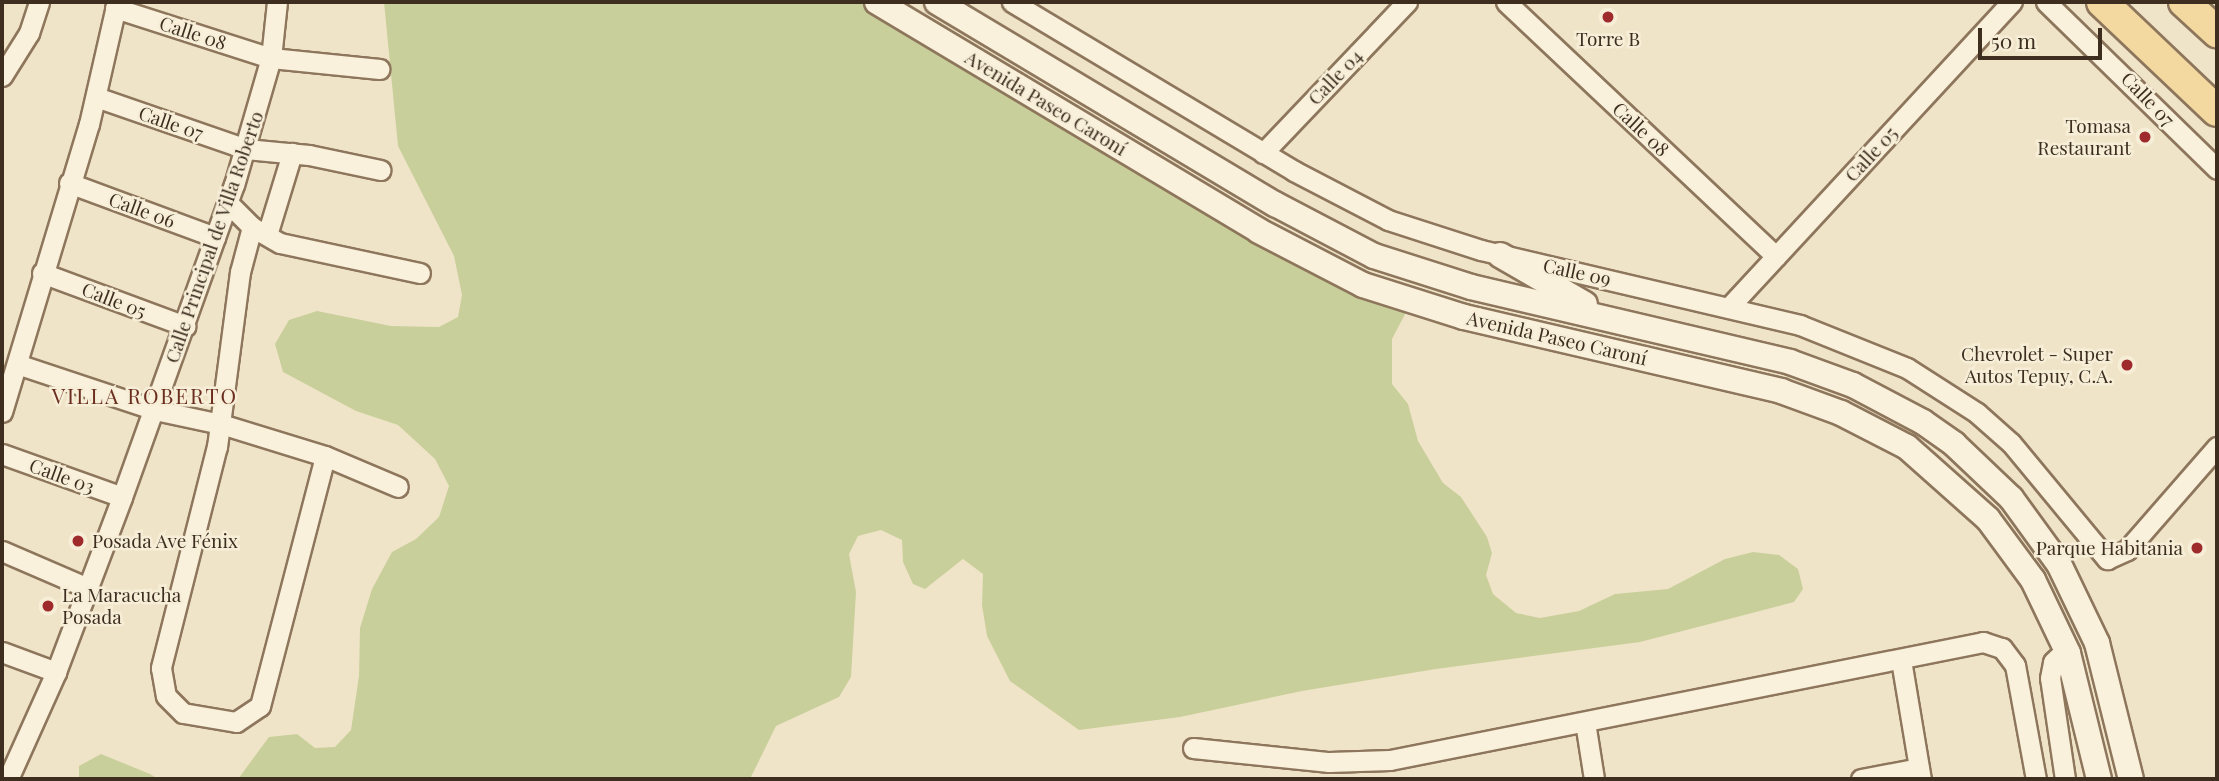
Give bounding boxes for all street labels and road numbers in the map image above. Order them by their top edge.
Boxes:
street label: Calle 08 [157,12,229,54]
street label: Calle 04 [1303,44,1367,110]
street label: Avenida Paseo Caroní [961,46,1131,160]
street label: Calle 07 [2117,67,2179,131]
street label: Calle 08 [1608,97,1674,161]
street label: Calle 07 [136,101,206,145]
street label: Calle Principal de Villa Roberto [160,108,268,366]
street label: Calle 05 [1840,122,1902,186]
street label: Calle 06 [106,188,178,232]
street label: Calle 09 [1541,254,1613,290]
street label: Calle 05 [79,277,149,323]
street label: Avenida Paseo Caroní [1465,306,1649,370]
street label: Calle 03 [26,454,98,498]

